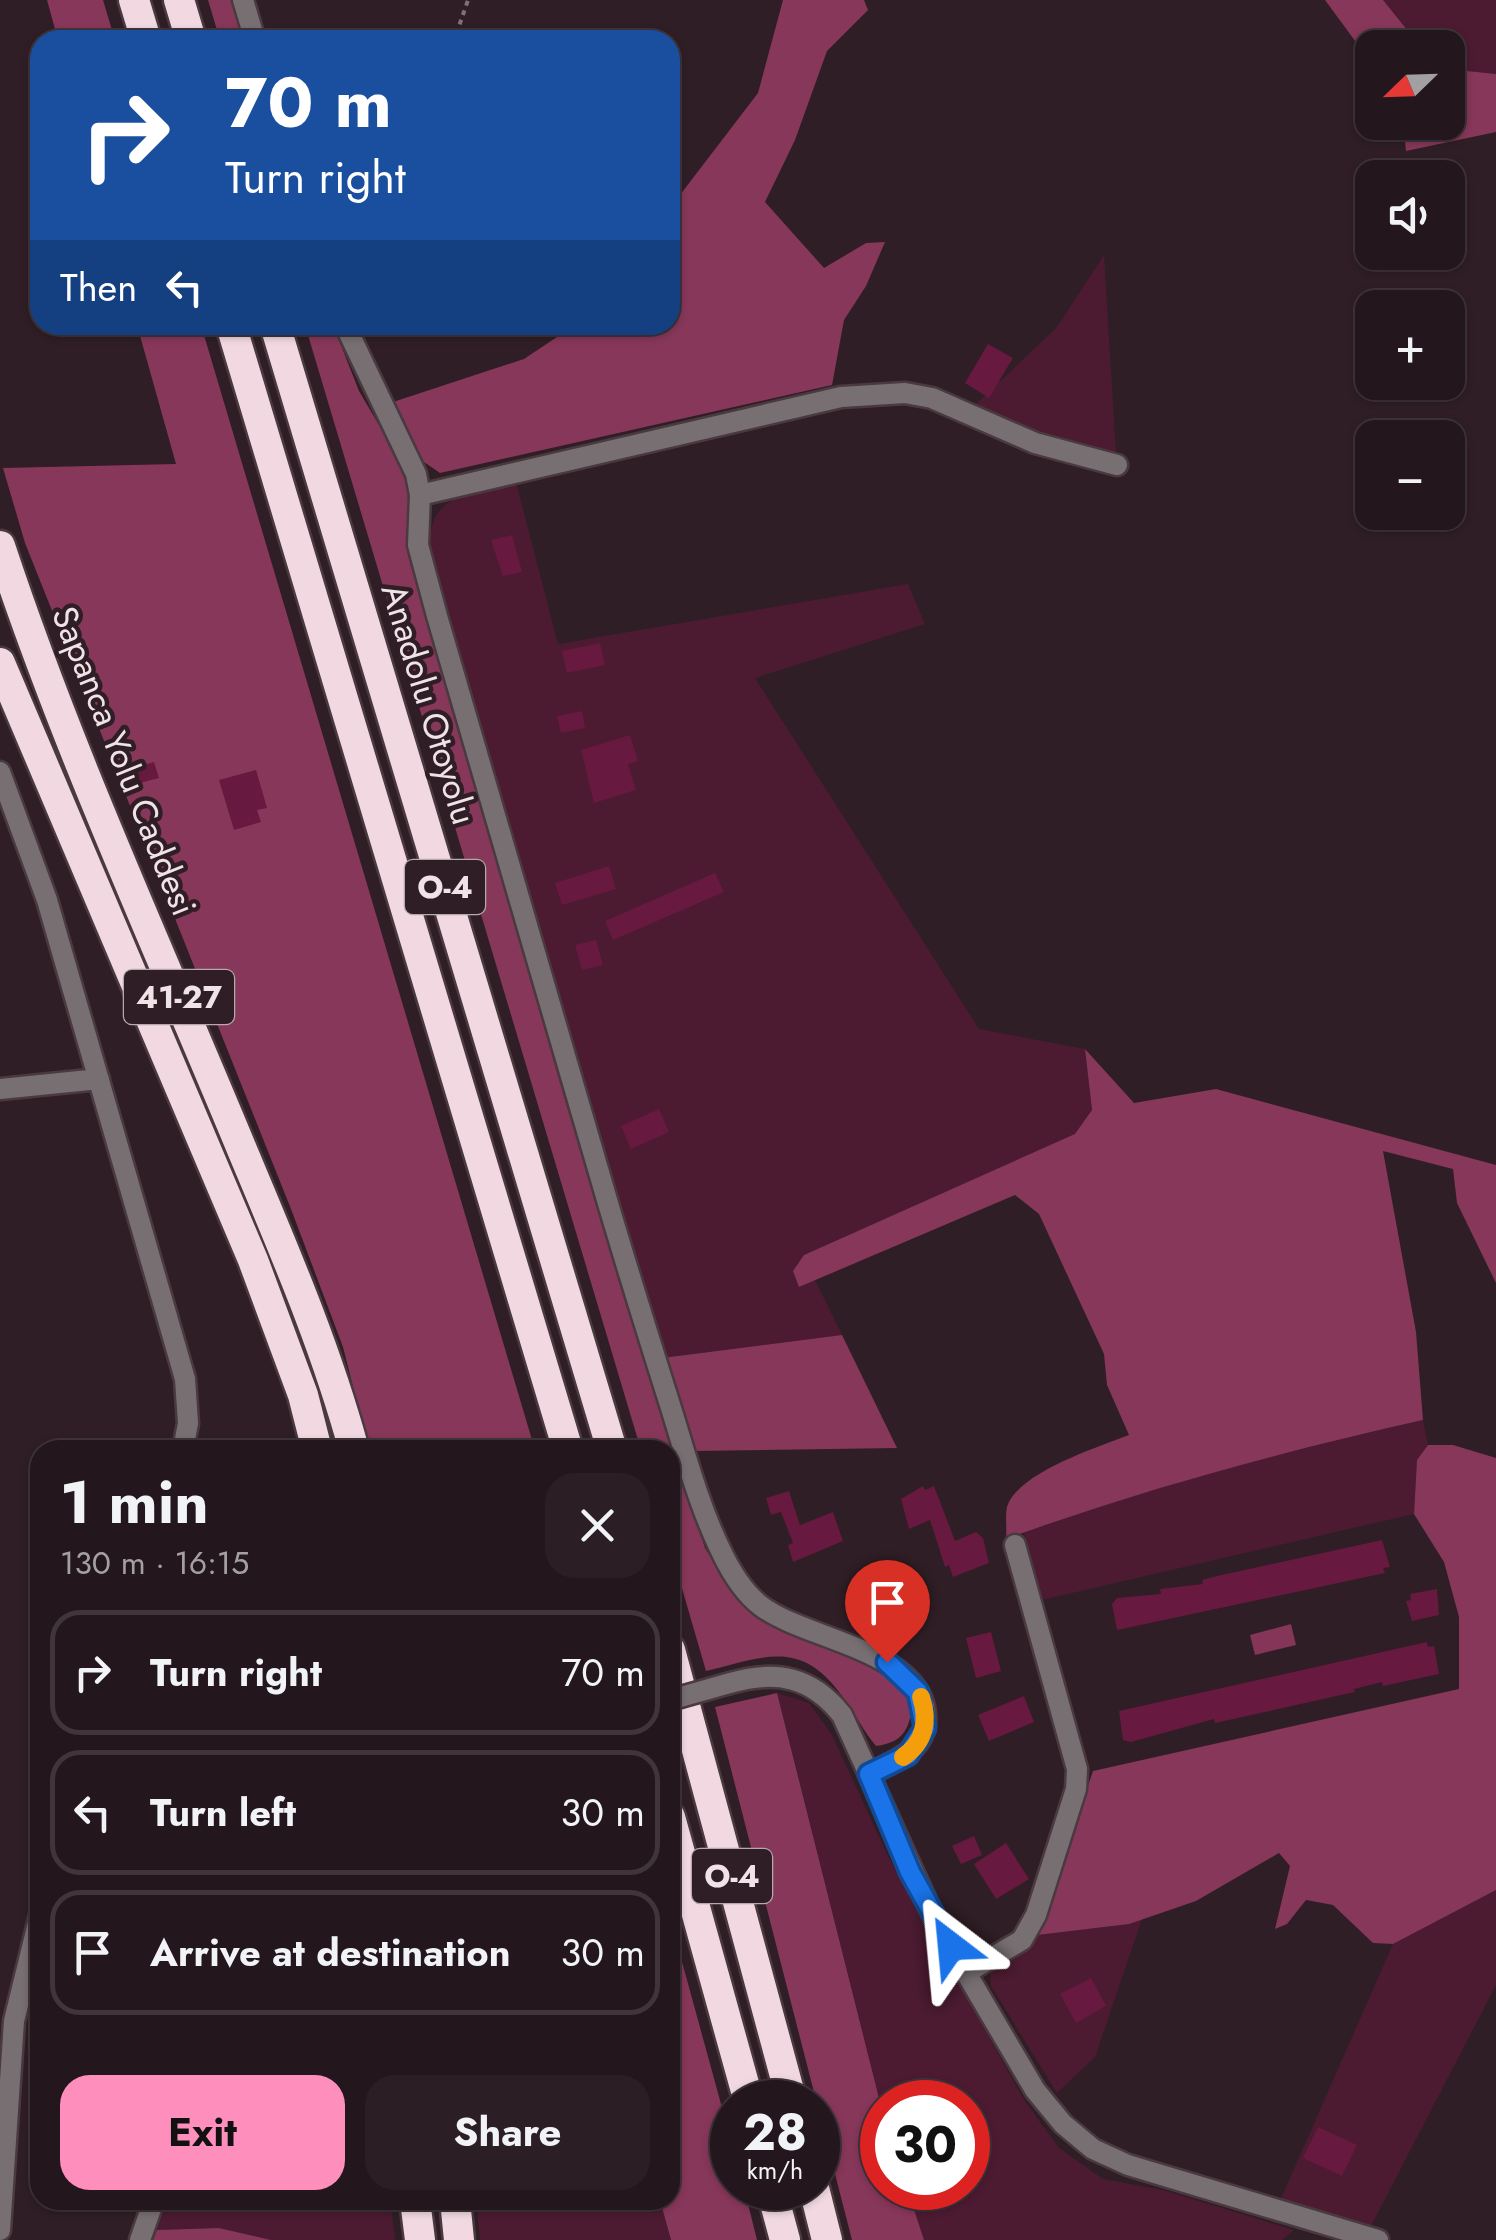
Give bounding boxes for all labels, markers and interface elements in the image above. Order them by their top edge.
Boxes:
north arrow [1355,30,1465,140]
map controls [1355,30,1465,530]
text: 70 m [225,52,392,153]
icon: right [60,70,190,200]
text: Turn right [225,145,406,210]
button: sound [1355,160,1465,270]
text: Then [60,260,137,315]
icon: left [157,260,212,315]
button: + [1355,290,1465,400]
button: − [1355,420,1465,530]
street label: Anadolu Otoyolu [369,577,489,831]
street label: Sapanca Yolu Caddesi [39,599,209,923]
road number: O-4 [405,860,485,914]
road number: 41-27 [124,970,234,1024]
text: 1 min [60,1459,209,1546]
button: close [545,1473,650,1578]
text: 130 m · 16:15 [60,1540,249,1586]
pin [845,1560,930,1663]
icon: arrive [860,1575,915,1630]
icon: right [65,1645,120,1700]
text: Turn right [150,1645,322,1700]
text: 70 m [561,1645,645,1700]
icon: left [65,1785,120,1840]
text: Turn left [150,1785,296,1840]
text: 30 m [560,1785,645,1840]
road number: O-4 [692,1849,772,1903]
position arrow [899,1894,1003,1998]
icon: arrive [65,1925,120,1980]
text: Arrive at destination [150,1925,511,1980]
text: 30 m [560,1925,645,1980]
button: Exit [60,2075,345,2190]
button: Share [365,2075,650,2190]
speed limit sign: 30 [860,2080,990,2210]
text: 28 [743,2096,807,2169]
text: km/h [747,2152,803,2188]

